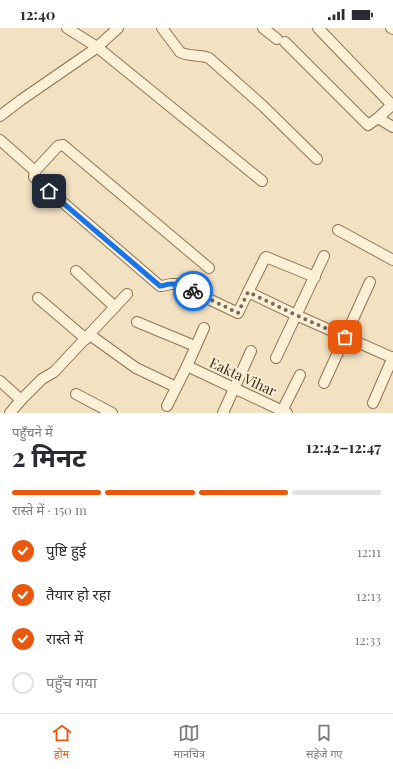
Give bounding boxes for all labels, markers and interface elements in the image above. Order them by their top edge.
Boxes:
text: 12:40 [20,4,56,24]
pin [32,174,66,208]
icon: home [38,180,60,202]
courier [173,271,213,311]
icon: bike [182,280,204,302]
pin [328,320,362,354]
icon: bag [334,326,356,348]
street label: Eakta Vihar [207,353,281,401]
text: पहुँचने में [12,423,53,440]
text: 12:42–12:47 [306,437,381,457]
text: 2 मिनट [12,439,86,474]
text: रास्ते में · 150 m [12,501,87,518]
icon: check [12,540,34,562]
text: पुष्टि हुई [46,540,86,560]
text: 12:11 [357,543,381,560]
icon: check [12,584,34,606]
text: तैयार हो रहा [46,584,111,604]
text: 12:13 [356,587,381,604]
icon: check [12,628,34,650]
text: रास्ते में [46,628,83,648]
text: 12:33 [355,631,381,648]
text: पहुँच गया [46,672,97,692]
tab: होम [51,722,73,762]
tab: मानचित्र [174,722,205,762]
tab: सहेजे गए [306,722,342,762]

